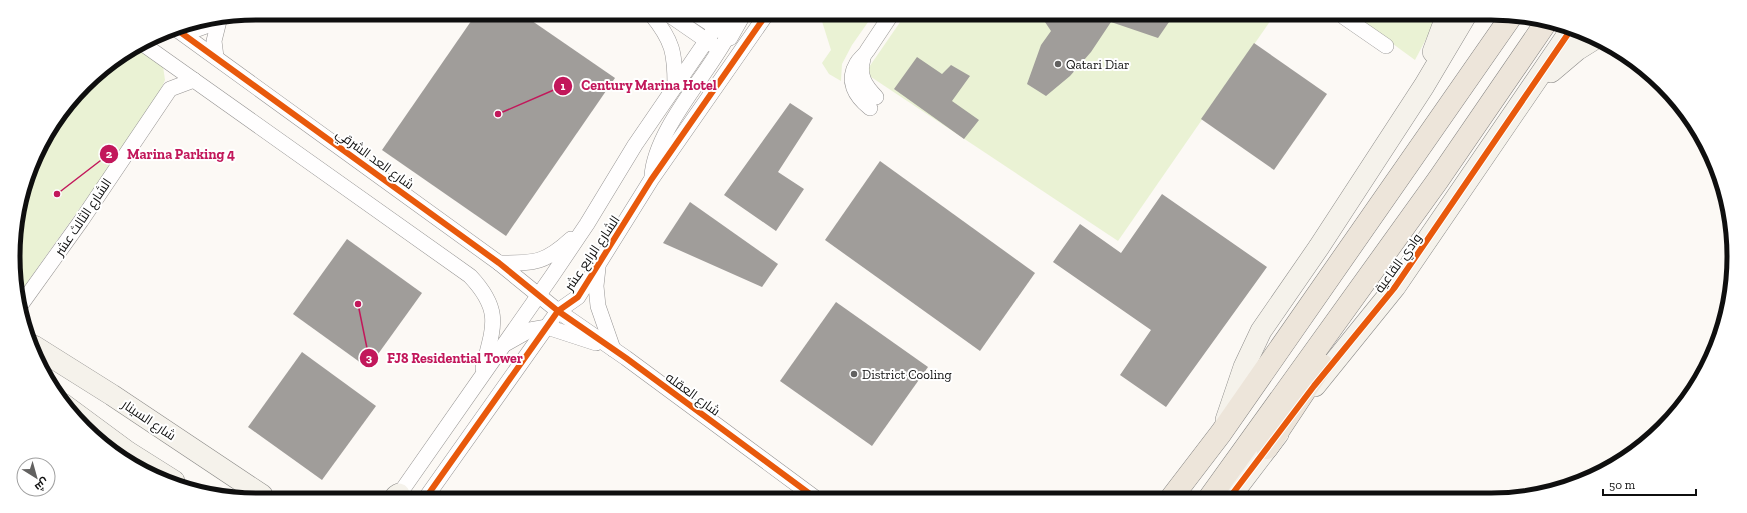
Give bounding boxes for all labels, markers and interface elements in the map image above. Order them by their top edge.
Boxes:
place label: Qatari Diar [1066,57,1129,72]
marker: Qatari Diar [1053,59,1063,69]
callout: Century Marina Hotel [553,73,725,99]
text: Century Marina Hotel [581,77,717,94]
text: 1 [561,79,566,93]
street label: شارع العد الشرقي [332,126,417,195]
callout: Marina Parking 4 [99,141,243,167]
text: Marina Parking 4 [127,146,235,163]
text: 2 [106,147,113,161]
street label: الشارع الثالث عشر [51,175,115,260]
street label: الشارع الرابع عشر [561,213,623,295]
street label: وادي القاعية [1371,230,1427,297]
callout: FJ8 Residential Tower [359,345,531,371]
text: FJ8 Residential Tower [387,350,523,367]
text: 3 [366,351,373,365]
place label: District Cooling [862,367,952,382]
street label: شارع العقله [662,369,723,419]
marker: District Cooling [849,369,859,379]
street label: شارع السينار [118,396,179,444]
north arrow [16,457,56,497]
scale bar [1603,471,1696,497]
text: ش [32,475,51,494]
text: 50 m [1609,478,1636,492]

